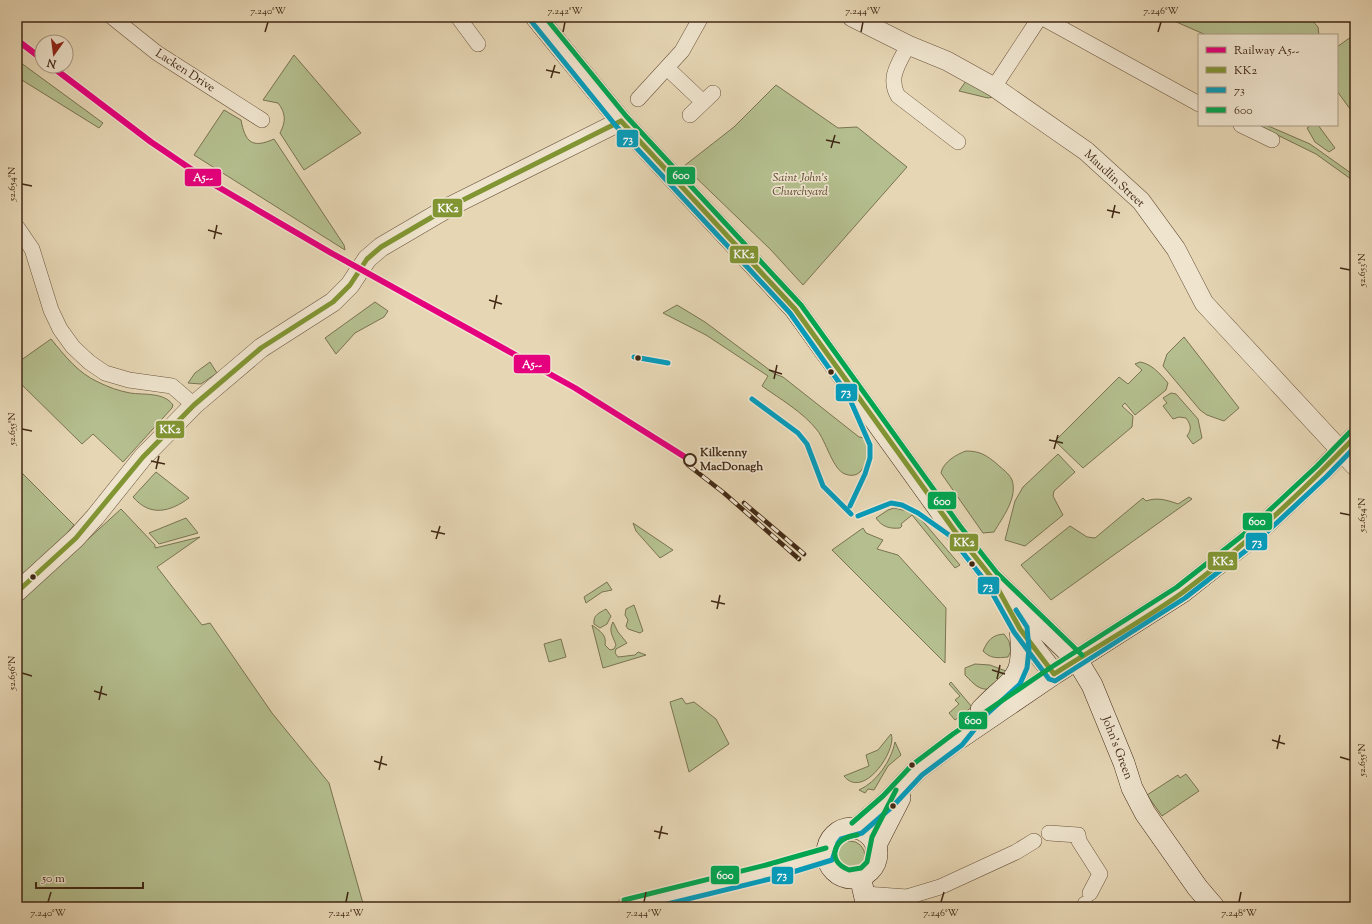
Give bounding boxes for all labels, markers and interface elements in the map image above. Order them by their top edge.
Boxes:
text: 7.240°W [250,4,286,19]
text: 7.242°W [548,4,582,19]
text: 7.244°W [845,4,881,19]
text: 7.246°W [1143,4,1179,19]
north arrow [34,34,74,74]
legend [1198,34,1338,126]
text: Railway A5-- [1234,42,1300,60]
street label: Lacken Drive [151,45,219,97]
text: N [45,54,59,72]
text: KK2 [1234,62,1257,80]
text: 73 [1234,82,1245,100]
text: 600 [1234,102,1253,120]
line badge: 73 [616,129,639,148]
text: 73 [623,132,634,148]
street label: Maudlin Street [1080,146,1148,212]
line badge: 600 [666,166,696,185]
text: 52.654°N [5,167,20,202]
line badge: A5-- [184,168,222,187]
text: 600 [672,168,690,184]
park label: Saint John's Churchyard [772,169,828,201]
text: A5-- [192,170,213,186]
line badge: KK2 [432,198,463,218]
text: KK2 [436,201,459,217]
line badge: KK2 [729,245,759,264]
text: KK2 [732,247,755,263]
text: 52.653°N [1355,253,1370,288]
unlabelled marker [633,353,643,363]
line badge: A5-- [513,354,551,374]
text: A5-- [521,357,542,373]
unlabelled marker [826,367,836,377]
line badge: 73 [835,383,858,402]
text: 73 [841,385,852,401]
text: 52.655°N [5,413,20,446]
line badge: KK2 [155,420,185,439]
text: KK2 [158,422,181,438]
place label: Kilkenny MacDonagh [699,444,764,476]
marker: Kilkenny MacDonagh [683,453,697,467]
line badge: 600 [927,491,957,510]
text: 600 [933,494,951,510]
text: 52.654°N [1355,498,1370,533]
line badge: 600 [1242,512,1273,531]
text: 600 [1248,514,1266,530]
line badge: 73 [1245,532,1268,551]
line badge: KK2 [949,533,979,552]
text: KK2 [952,535,975,551]
text: 73 [1252,535,1263,551]
line badge: KK2 [1207,551,1238,571]
text: KK2 [1211,554,1234,570]
unlabelled marker [967,559,977,569]
unlabelled marker [28,572,38,582]
line badge: 73 [977,576,1000,595]
text: 73 [983,579,994,595]
text: 52.656°N [5,656,20,691]
line badge: 600 [958,711,988,730]
text: 600 [964,713,982,729]
street label: John's Green [1096,713,1137,782]
text: 52.655°N [1355,744,1370,777]
unlabelled marker [907,760,917,770]
unlabelled marker [888,801,898,811]
scale bar [36,864,143,890]
line badge: 600 [710,865,740,885]
line badge: 73 [771,866,794,885]
text: 600 [716,868,734,884]
text: 73 [777,868,788,884]
text: 50 m [41,870,65,888]
text: 7.240°W [30,906,66,921]
text: 7.242°W [329,906,363,921]
text: 7.244°W [626,906,662,921]
text: 7.246°W [923,906,959,921]
text: 7.248°W [1221,906,1257,921]

